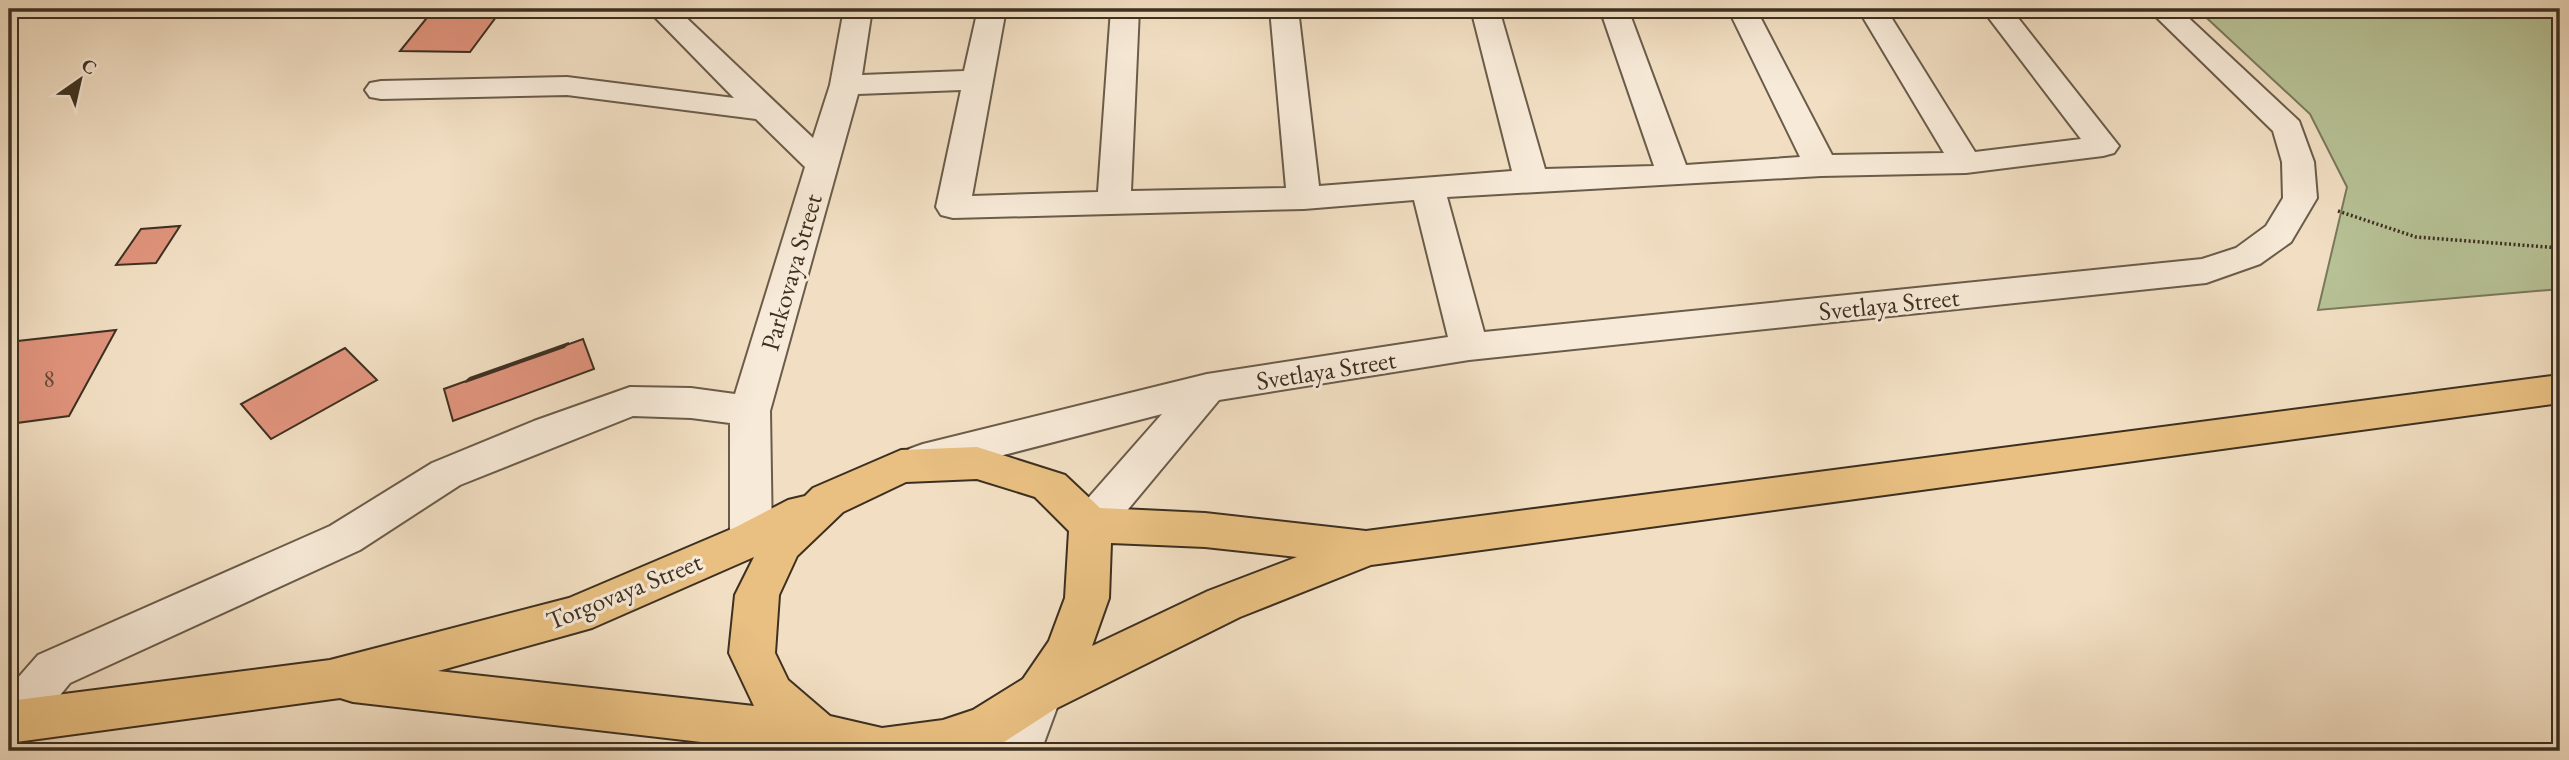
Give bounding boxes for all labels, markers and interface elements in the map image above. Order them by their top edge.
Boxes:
north arrow [46,46,116,116]
text: С [77,52,102,80]
street label: Parkovaya Street [752,190,830,354]
street label: Svetlaya Street [1817,280,1961,328]
street label: Svetlaya Street [1254,342,1398,398]
house number: 8 [43,364,55,394]
street label: Torgovaya Street [541,544,707,638]

